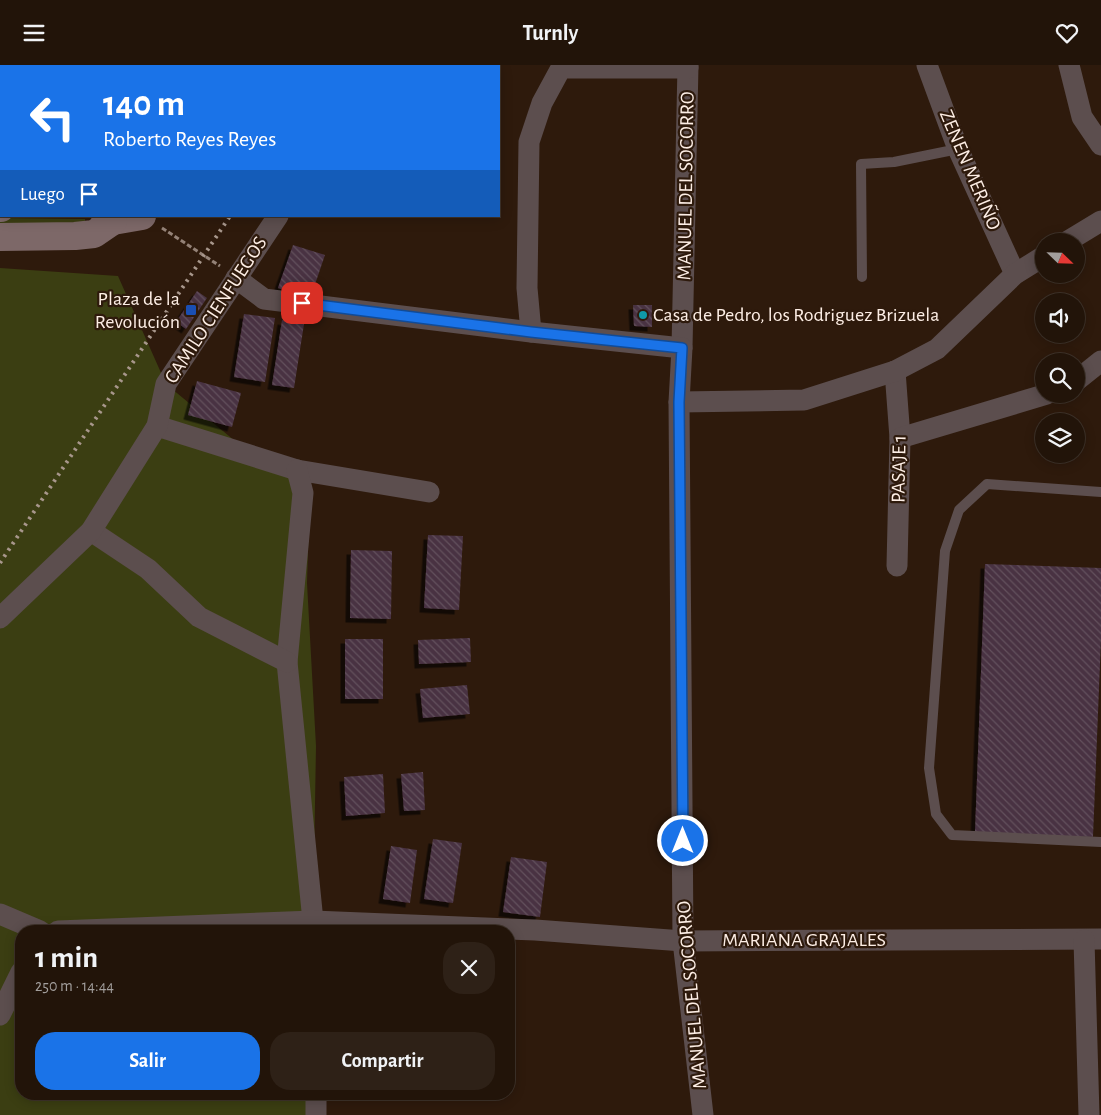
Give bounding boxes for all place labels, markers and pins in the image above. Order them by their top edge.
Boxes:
pin [281,282,323,324]
place label: Plaza de la Revolución [95,289,180,332]
marker: Plaza de la Revolución [184,303,198,317]
place label: Casa de Pedro, los Rodriguez Brizuela [653,305,939,325]
marker: Casa de Pedro, los Rodriguez Brizuela [637,309,649,321]

